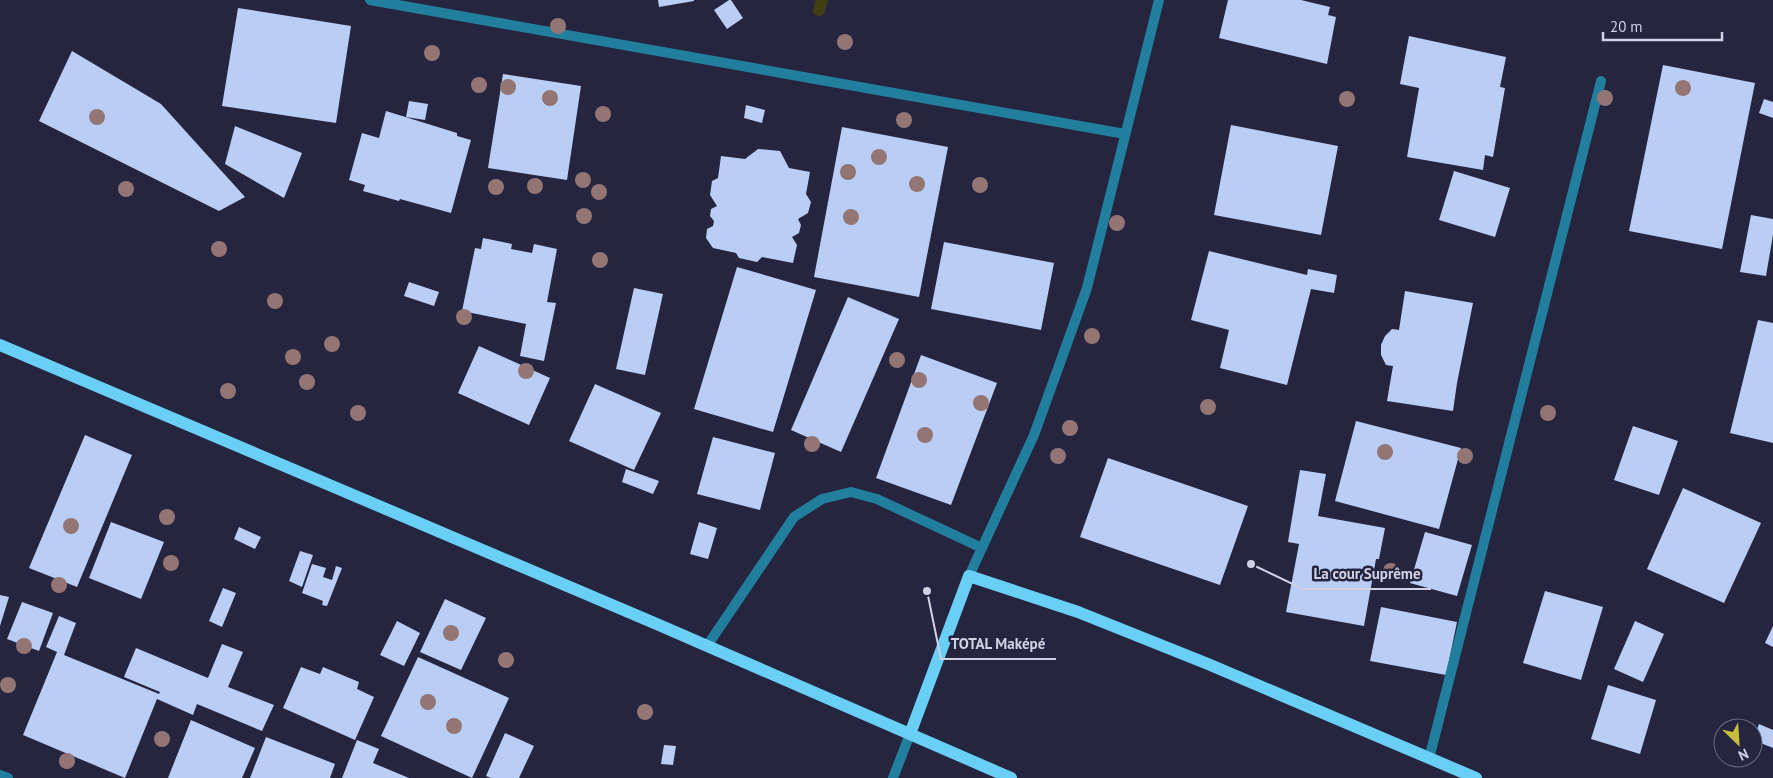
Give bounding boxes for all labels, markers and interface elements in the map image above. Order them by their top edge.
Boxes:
scale bar [1603,10,1722,42]
text: 20 m [1610,17,1643,36]
callout: La cour Suprême [1303,559,1431,589]
text: La cour Suprême [1313,564,1421,583]
callout: TOTAL Maképé [941,629,1056,659]
text: TOTAL Maképé [951,634,1046,653]
north arrow [1713,718,1763,768]
text: N [1736,745,1751,765]

